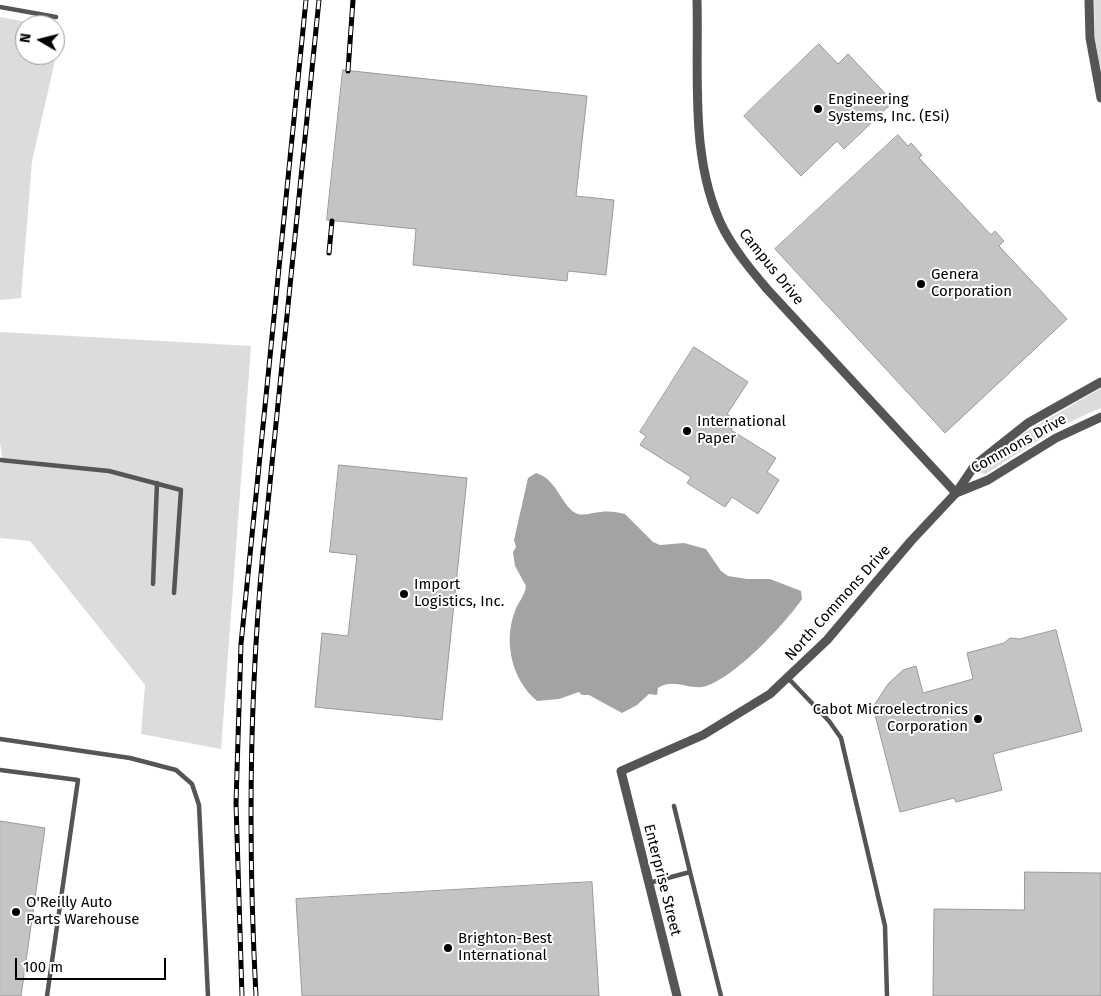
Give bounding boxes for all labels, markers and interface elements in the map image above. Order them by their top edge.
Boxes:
north arrow [15,15,65,65]
text: N [17,32,35,44]
place label: Engineering Systems, Inc. (ESi) [828,91,949,126]
marker: Engineering Systems, Inc. (ESi) [812,103,824,115]
street label: Campus Drive [735,225,807,309]
place label: Genera Corporation [931,266,1012,301]
marker: Genera Corporation [915,278,927,290]
street label: Commons Drive [968,410,1070,478]
place label: International Paper [697,413,786,448]
marker: International Paper [681,425,693,437]
street label: North Commons Drive [781,542,895,664]
place label: Import Logistics, Inc. [414,576,504,611]
marker: Import Logistics, Inc. [398,588,410,600]
place label: Cabot Microelectronics Corporation [813,701,968,736]
marker: Cabot Microelectronics Corporation [972,713,984,725]
street label: Enterprise Street [639,822,685,938]
place label: O'Reilly Auto Parts Warehouse [26,894,139,929]
marker: O'Reilly Auto Parts Warehouse [10,906,22,918]
place label: Brighton-Best International [458,930,552,965]
marker: Brighton-Best International [442,942,454,954]
scale bar [18,948,169,980]
text: 100 m [23,958,63,976]

